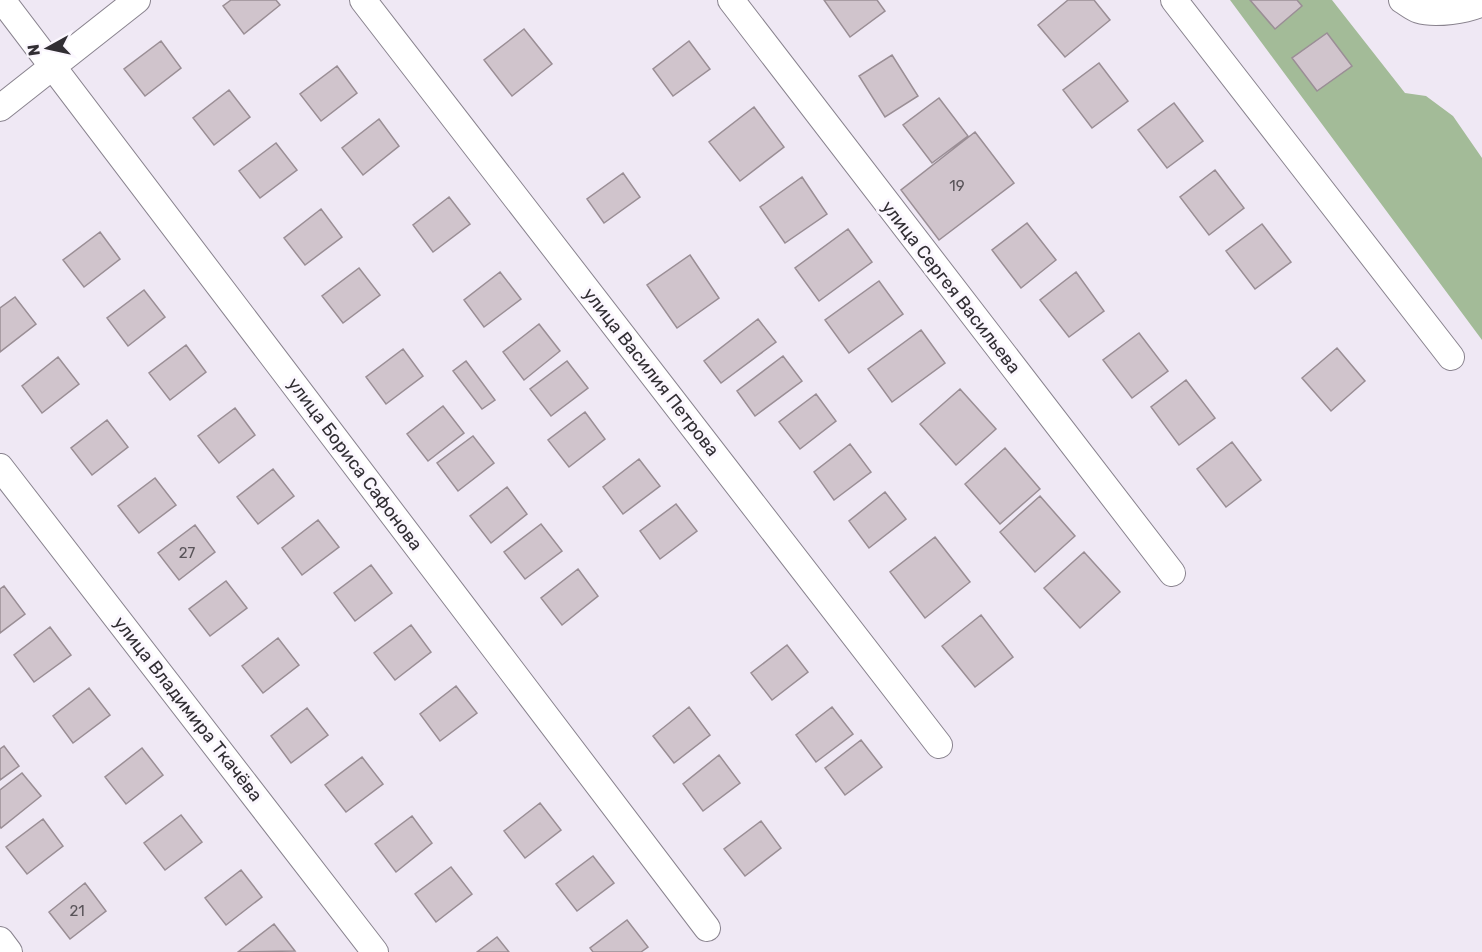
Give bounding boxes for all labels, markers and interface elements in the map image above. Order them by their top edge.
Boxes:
north arrow [18,18,78,78]
text: N [23,43,44,57]
house number: 19 [949,177,965,195]
street label: улица Сергея Васильева [877,196,1025,378]
street label: улица Василия Петрова [578,283,724,461]
street label: улица Бориса Сафонова [283,373,427,555]
house number: 27 [179,544,196,562]
street label: улица Владимира Ткачёва [109,612,267,806]
house number: 21 [69,902,85,920]

